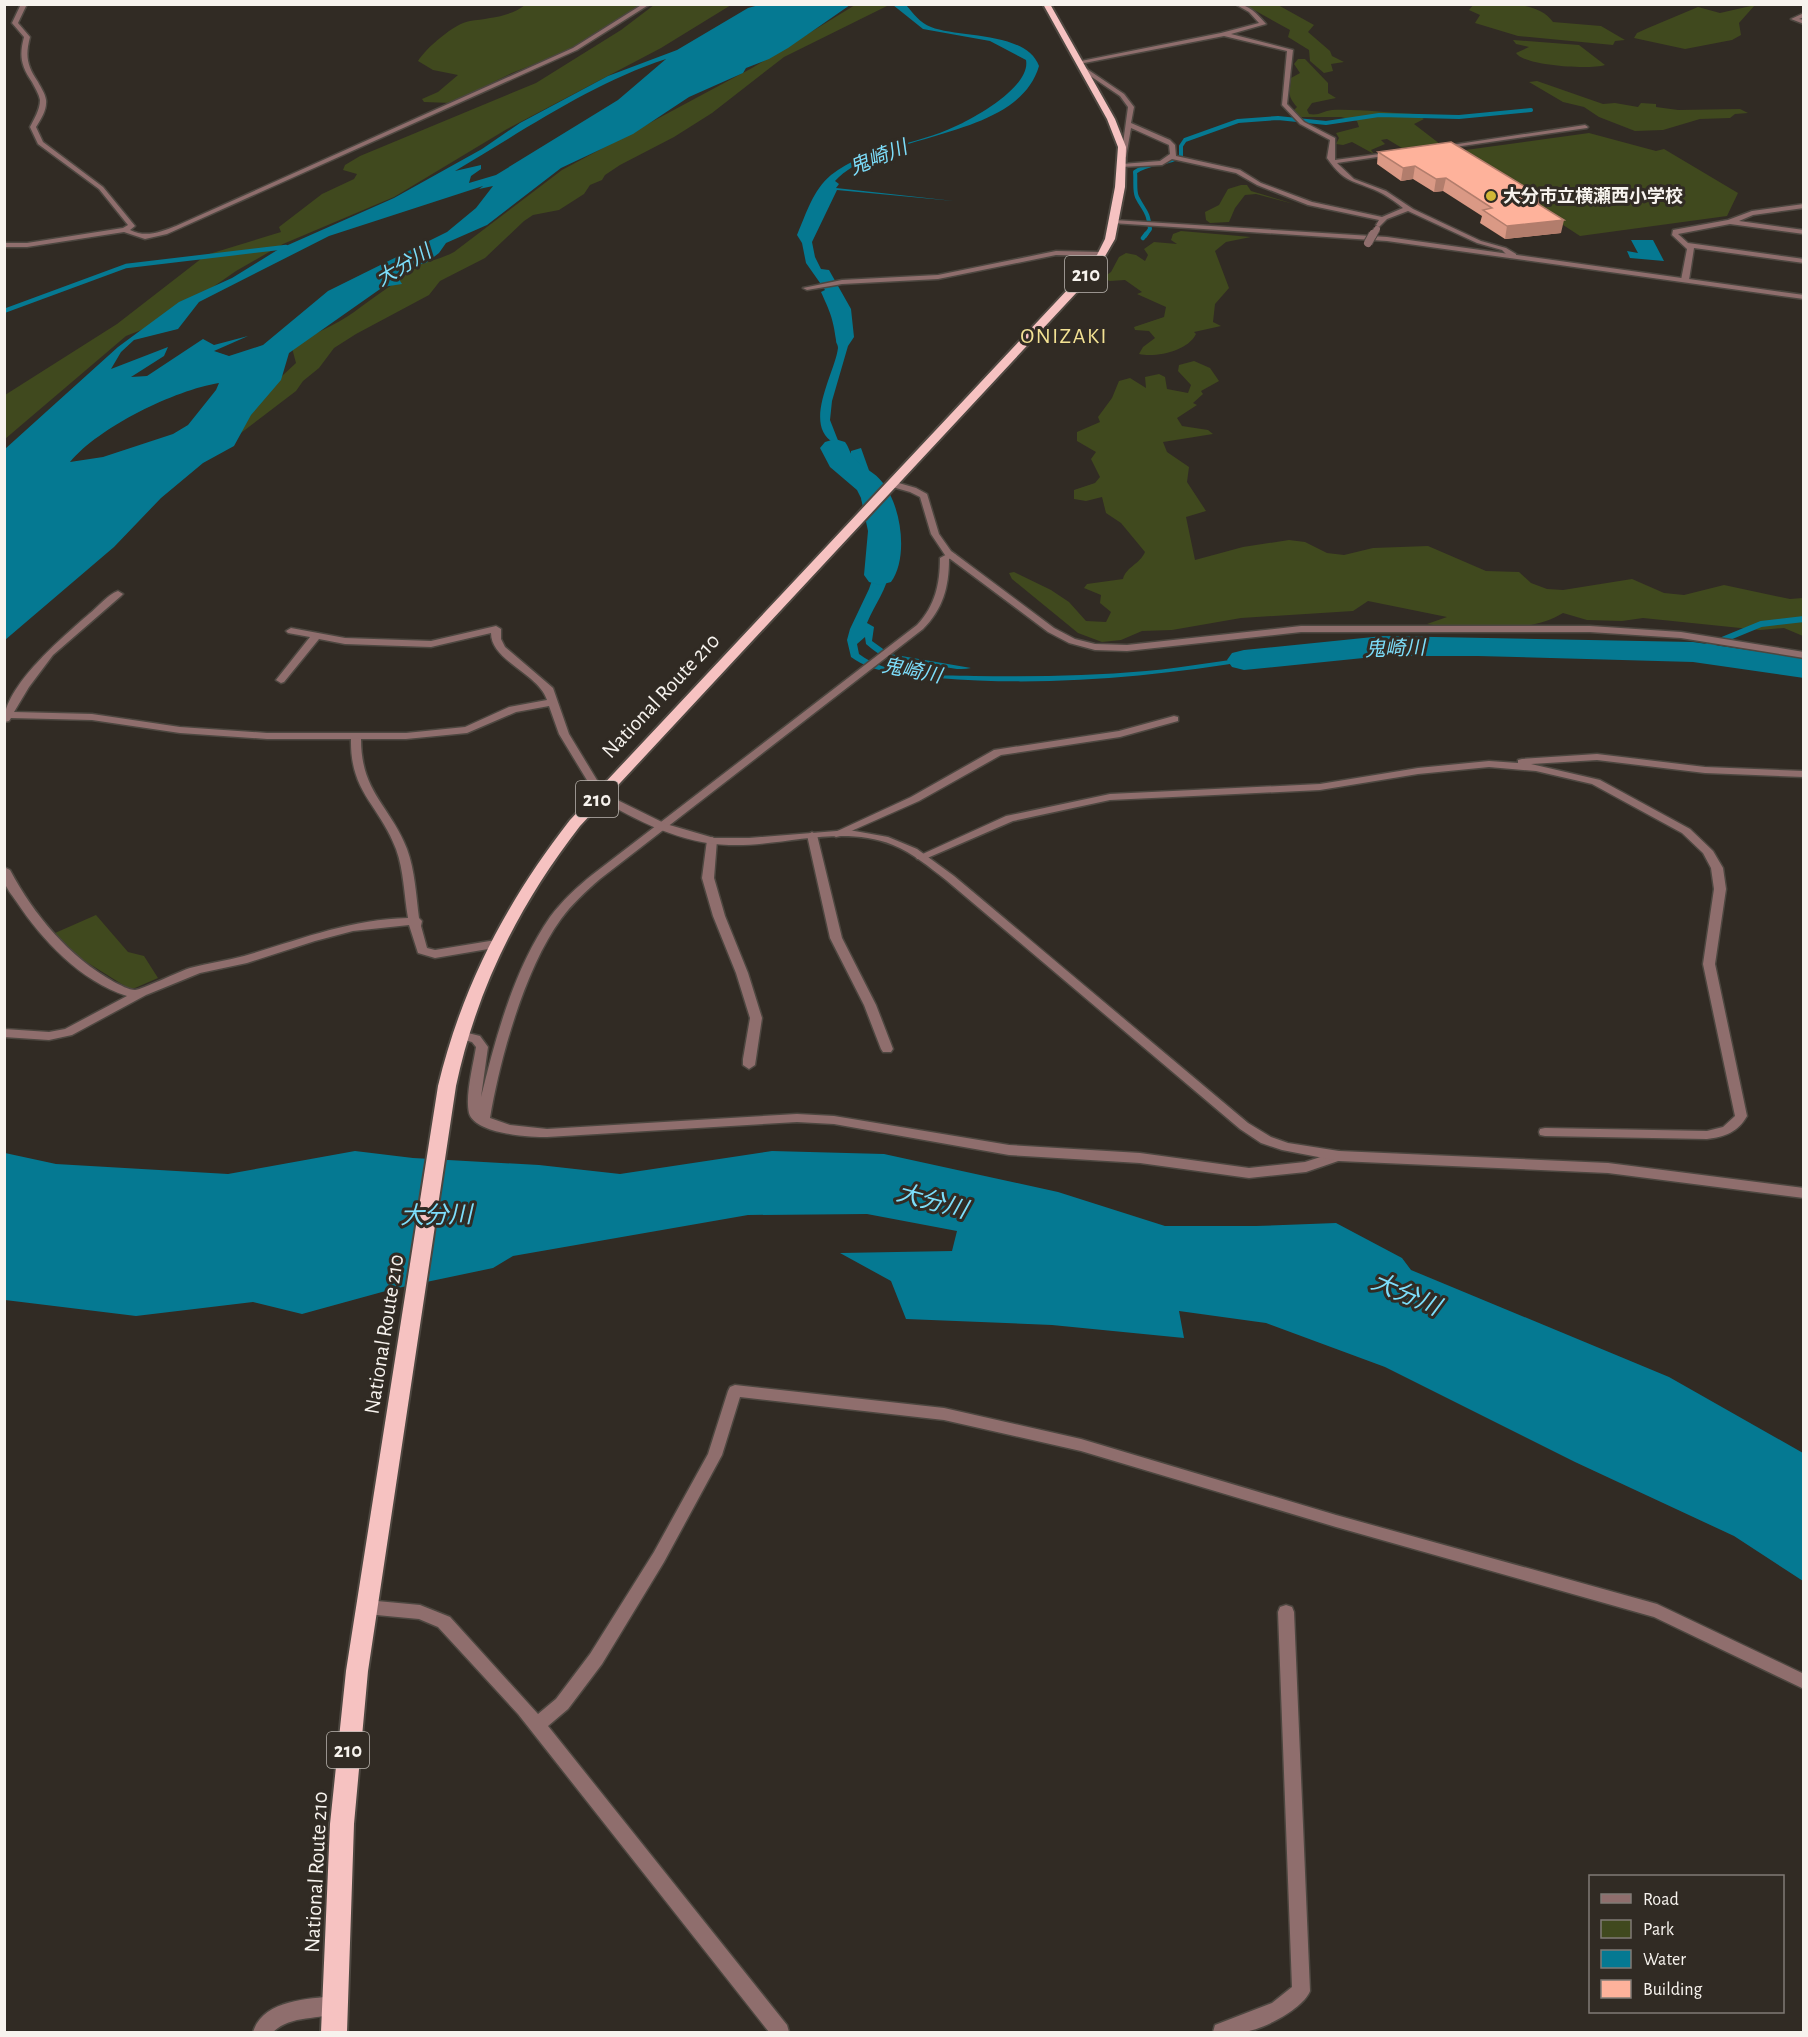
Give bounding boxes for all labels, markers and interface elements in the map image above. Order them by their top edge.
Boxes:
water label: 鬼崎川 [846,136,912,178]
place label: 大分市立横瀬西小学校 [1503,186,1683,206]
marker: 大分市立横瀬西小学校 [1484,189,1498,203]
water label: 大分川 [372,240,436,290]
road number: 210 [1065,256,1107,292]
district label: ONIZAKI [1020,325,1108,347]
street label: National Route 210 [598,629,724,762]
water label: 鬼崎川 [1365,637,1427,660]
water label: 鬼崎川 [880,654,945,687]
road number: 210 [576,781,618,817]
water label: 大分川 [894,1179,973,1224]
water label: 大分川 [400,1201,475,1229]
street label: National Route 210 [361,1253,407,1416]
water label: 大分川 [1368,1268,1447,1321]
road number: 210 [327,1732,369,1768]
street label: National Route 210 [301,1791,331,1953]
legend [1589,1875,1784,2013]
text: Road [1643,1891,1679,1909]
text: Park [1643,1921,1675,1939]
text: Water [1643,1951,1686,1969]
text: Building [1643,1981,1703,1999]

